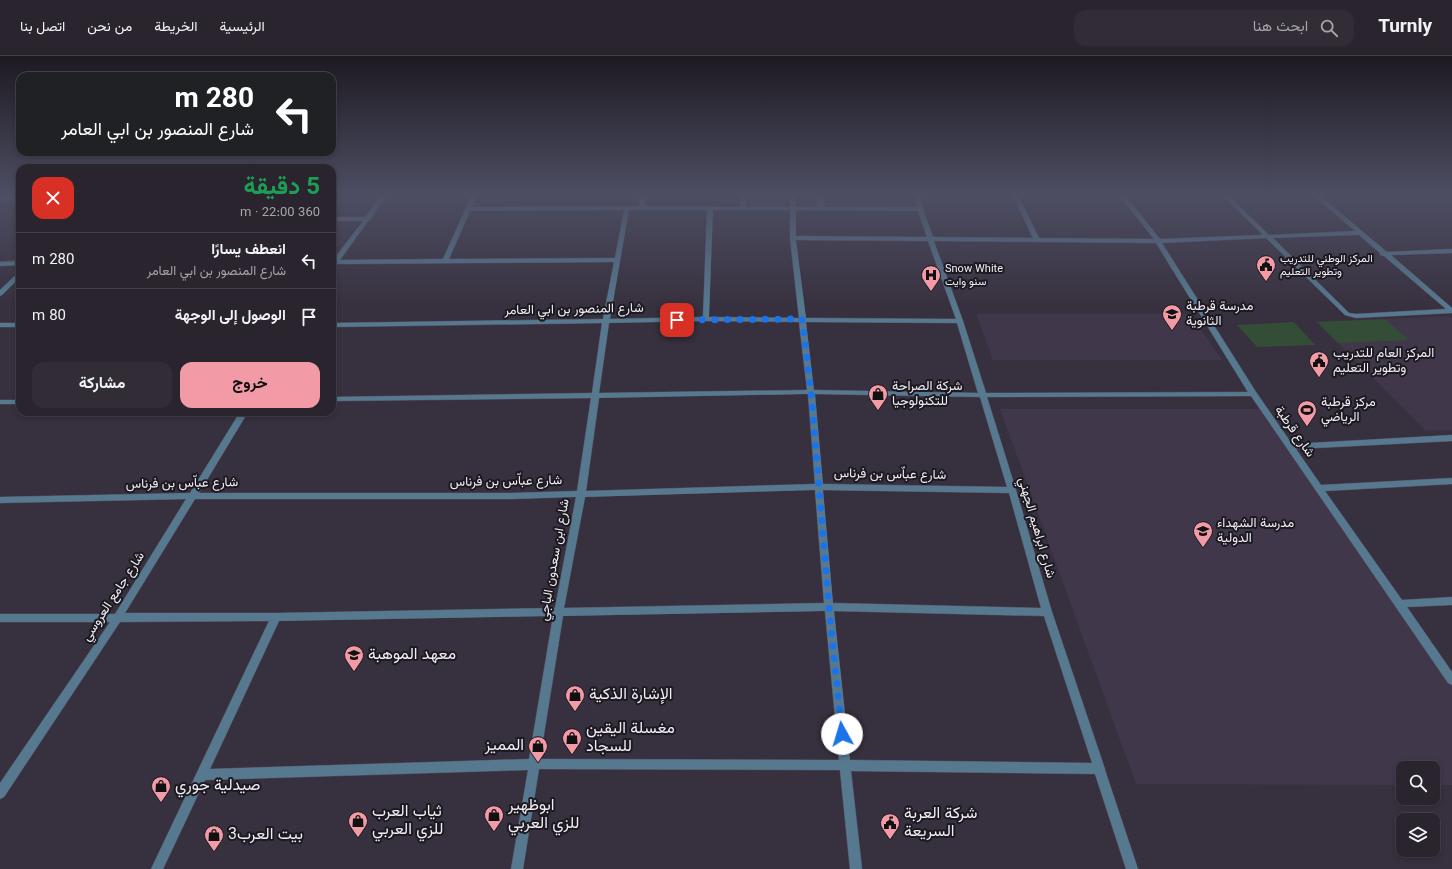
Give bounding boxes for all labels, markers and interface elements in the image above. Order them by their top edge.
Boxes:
search box [1074,10,1354,46]
text: Turnly [1378,13,1432,42]
text: ابحث هنا [1253,16,1308,39]
text: اتصل بنا [20,17,65,39]
text: من نحن [87,17,132,39]
text: الخريطة [154,17,198,39]
text: الرئيسية [220,17,265,39]
icon: search [1318,17,1340,39]
text: 280 m [174,78,254,122]
icon: left [268,88,320,140]
text: شارع المنصور بن ابي العامر [61,117,254,145]
text: 5 دقيقة [244,169,320,207]
button: close [32,177,74,219]
text: 360 m · 22:00 [240,203,320,223]
text: انعطف يسارًا [211,239,286,262]
text: 280 m [32,249,74,272]
icon: left [298,250,320,272]
place label: المركز الوطني للتدريب وتطوير التعليم [1280,251,1373,281]
public building icon: المركز الوطني للتدريب وتطوير التعليم [1255,254,1277,282]
place label: Snow White سنو وايت [945,261,1003,291]
text: شارع المنصور بن ابي العامر [147,262,286,282]
hospital icon: Snow White سنو وايت [920,264,942,292]
place label: مدرسة قرطبة الثانوية [1186,297,1253,332]
street label: شارع المنصور بن ابي العامر [503,299,644,321]
pin [660,303,694,337]
school or university icon: مدرسة قرطبة الثانوية [1161,303,1183,331]
text: 80 m [32,305,66,328]
text: الوصول إلى الوجهة [175,305,286,328]
icon: arrive [298,306,320,328]
icon: arrive [666,309,688,331]
place label: المركز العام للتدريب وتطوير التعليم [1333,344,1434,379]
public building icon: المركز العام للتدريب وتطوير التعليم [1308,350,1330,378]
button: مشاركة [32,362,172,408]
button: خروج [180,362,320,408]
place label: شركة الصراحة للتكنولوجيا [892,377,963,412]
shop icon: شركة الصراحة للتكنولوجيا [867,383,889,411]
place label: مركز قرطبة الرياضي [1321,393,1376,428]
sports icon: مركز قرطبة الرياضي [1296,399,1318,427]
street label: شارع قرطبة [1269,402,1319,462]
street label: شارع عباّس بن فرناس [834,464,946,486]
street label: شارع عباّس بن فرناس [450,471,562,493]
street label: شارع عباّس بن فرناس [126,473,238,495]
street label: شارع ابراهيم الجهني [1012,475,1060,581]
street label: شارع ابن سعدون الباجي [534,497,576,623]
place label: مدرسة الشهداء الدولية [1217,514,1294,549]
school or university icon: مدرسة الشهداء الدولية [1192,520,1214,548]
street label: شارع جامع العروسي [77,548,151,646]
place label: معهد الموهبة [368,643,456,668]
school or university icon: معهد الموهبة [343,644,365,672]
place label: الإشارة الذكية [589,683,672,708]
shop icon: الإشارة الذكية [564,684,586,712]
position arrow [821,713,863,755]
place label: مغسلة اليقين للسجاد [586,717,675,760]
shop icon: مغسلة اليقين للسجاد [561,727,583,755]
place label: المميز [484,734,524,759]
shop icon: المميز [527,735,549,763]
map controls [1396,761,1440,857]
button: search [1396,761,1440,805]
place label: صيدلية جوري [175,774,260,799]
shop icon: صيدلية جوري [150,775,172,803]
place label: ابوظهير للزي العربي [507,794,579,837]
place label: ثياب العرب للزي العربي [372,800,443,843]
place label: شركة العربة السريعة [904,802,977,845]
shop icon: ابوظهير للزي العربي [483,804,505,832]
shop icon: ثياب العرب للزي العربي [347,810,369,838]
public building icon: شركة العربة السريعة [879,812,901,840]
button: layers [1396,813,1440,857]
place label: بيت العرب3 [228,823,303,848]
shop icon: بيت العرب3 [203,824,225,852]

